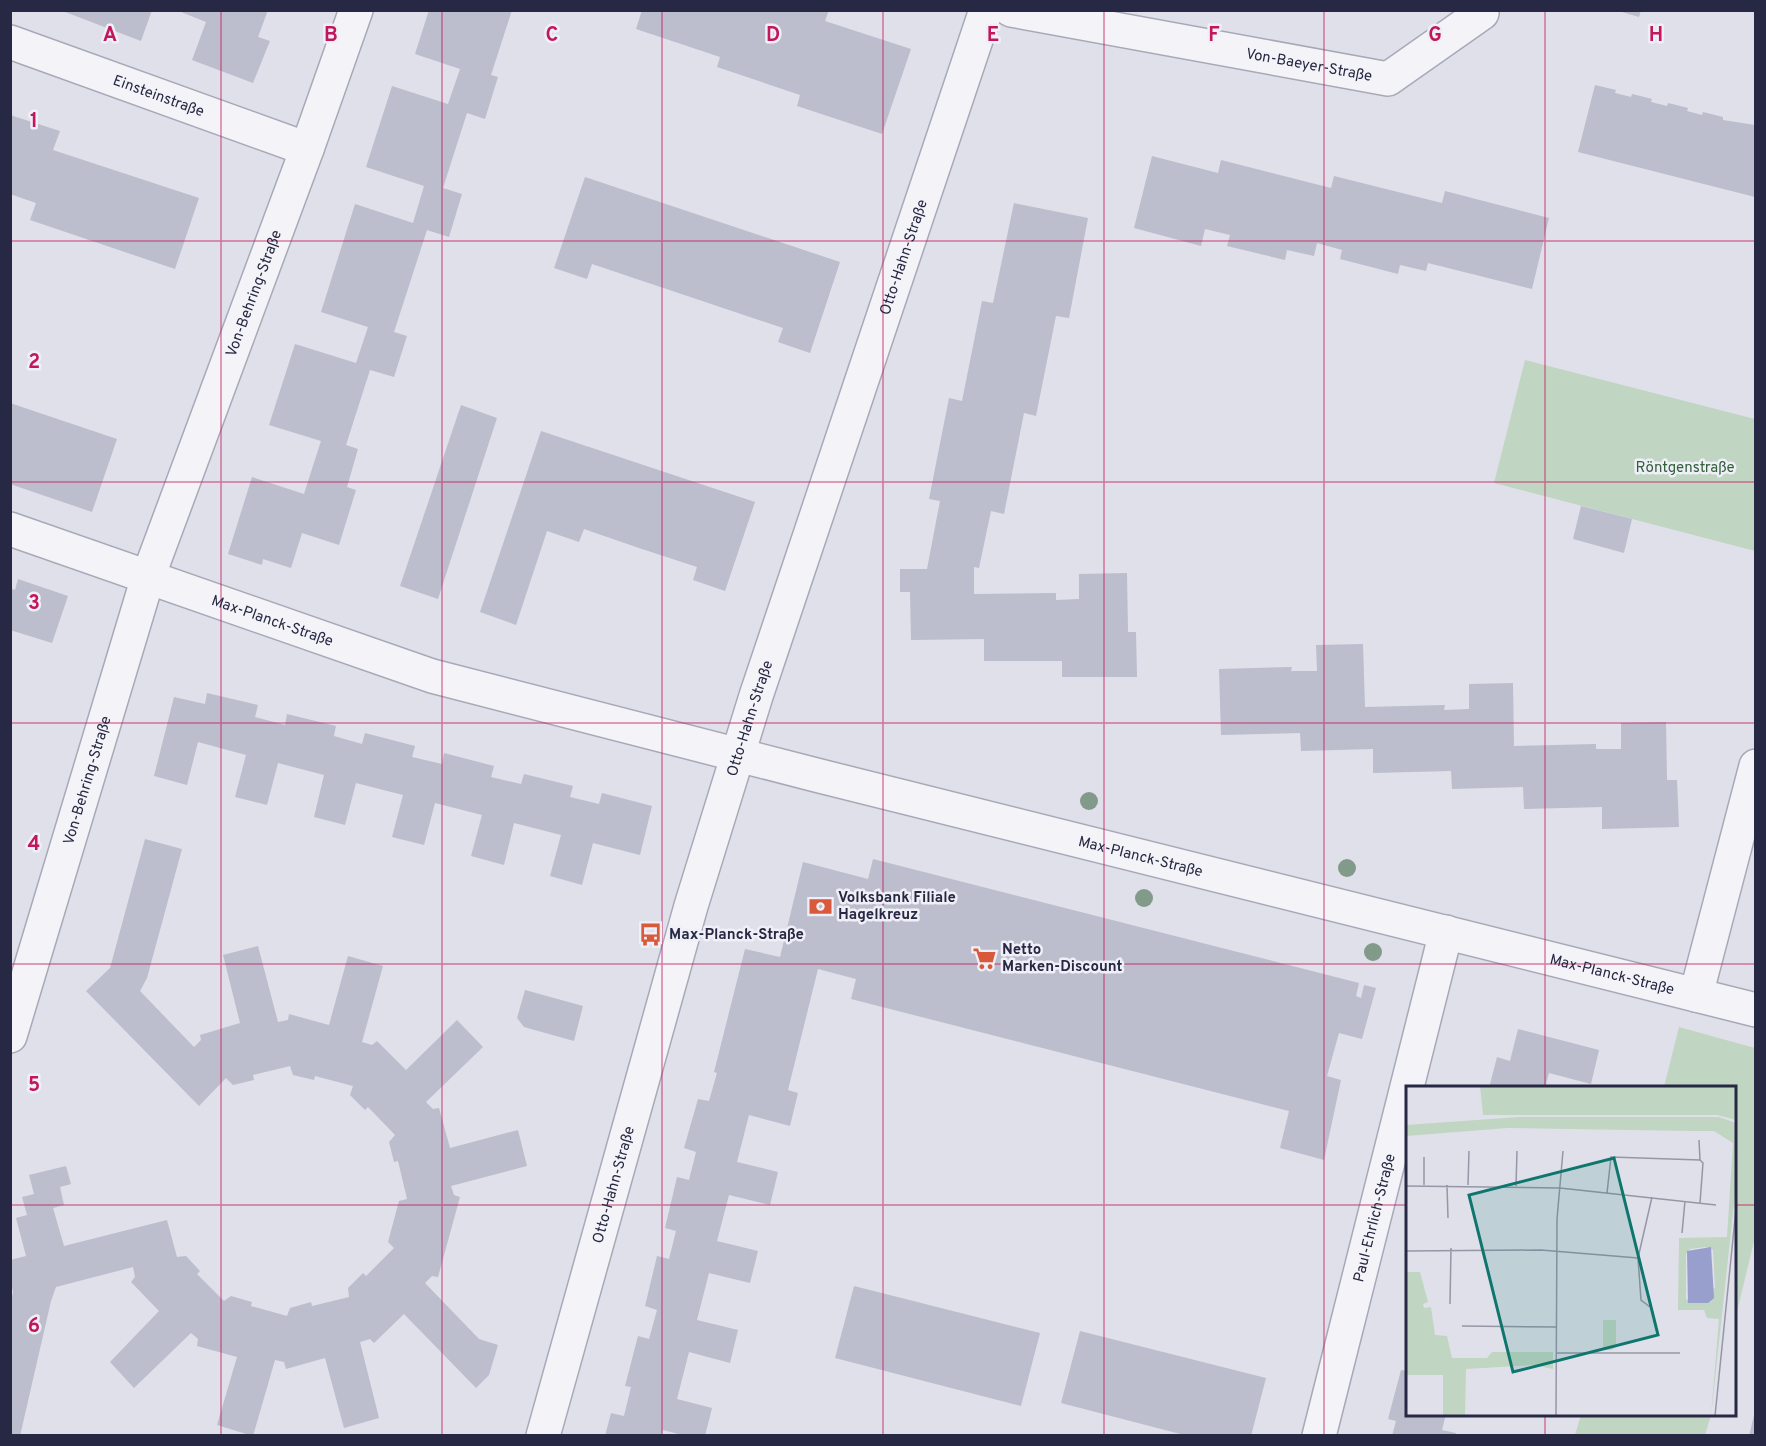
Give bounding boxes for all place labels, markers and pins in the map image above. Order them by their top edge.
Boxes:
place label: Volksbank Filiale Hagelkreuz [838,889,956,925]
bank icon: Volksbank Filiale Hagelkreuz [807,893,833,919]
bus stop icon: Max-Planck-Straße [638,921,664,947]
place label: Max-Planck-Straße [669,926,804,945]
place label: Netto Marken-Discount [1002,941,1122,977]
supermarket icon: Netto Marken-Discount [971,945,997,971]

